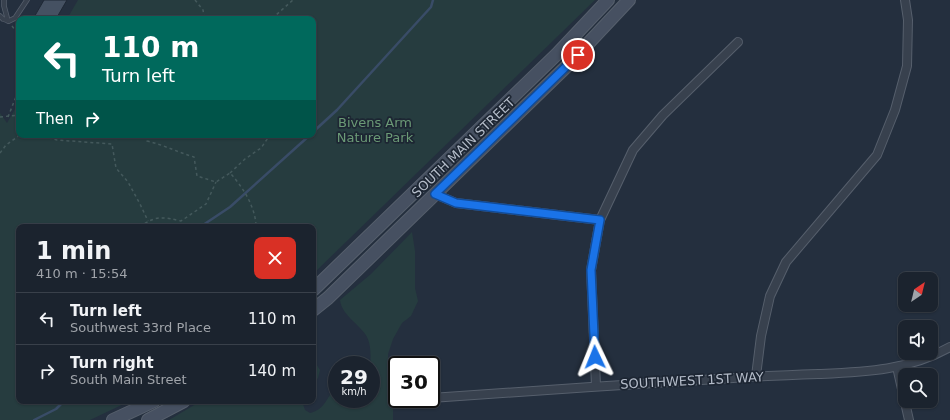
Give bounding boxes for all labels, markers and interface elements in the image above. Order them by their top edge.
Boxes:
text: 110 m [102,31,199,64]
icon: left [36,32,88,84]
pin [561,38,595,72]
icon: arrive [567,44,589,66]
text: Turn left [102,65,175,86]
street label: SOUTH MAIN STREET [409,94,518,200]
icon: right [81,108,103,130]
text: Then [36,110,73,128]
park label: Bivens Arm Nature Park [337,115,414,145]
text: 1 min [36,237,111,265]
button: close [254,237,296,279]
text: 410 m · 15:54 [36,266,127,281]
north arrow [898,272,938,312]
map controls [898,272,938,408]
text: Turn left [70,302,142,320]
icon: left [36,308,58,330]
text: 110 m [248,310,296,328]
text: Southwest 33rd Place [70,320,211,335]
button: sound [898,320,938,360]
position arrow [574,336,616,378]
text: Turn right [70,354,154,372]
speed limit sign: 30 [388,356,440,408]
icon: right [36,360,58,382]
text: 140 m [248,362,296,380]
text: 29 [340,365,368,389]
button: search [898,368,938,408]
street label: SOUTHWEST 1ST WAY [620,369,764,392]
text: South Main Street [70,372,187,387]
text: km/h [341,386,367,397]

